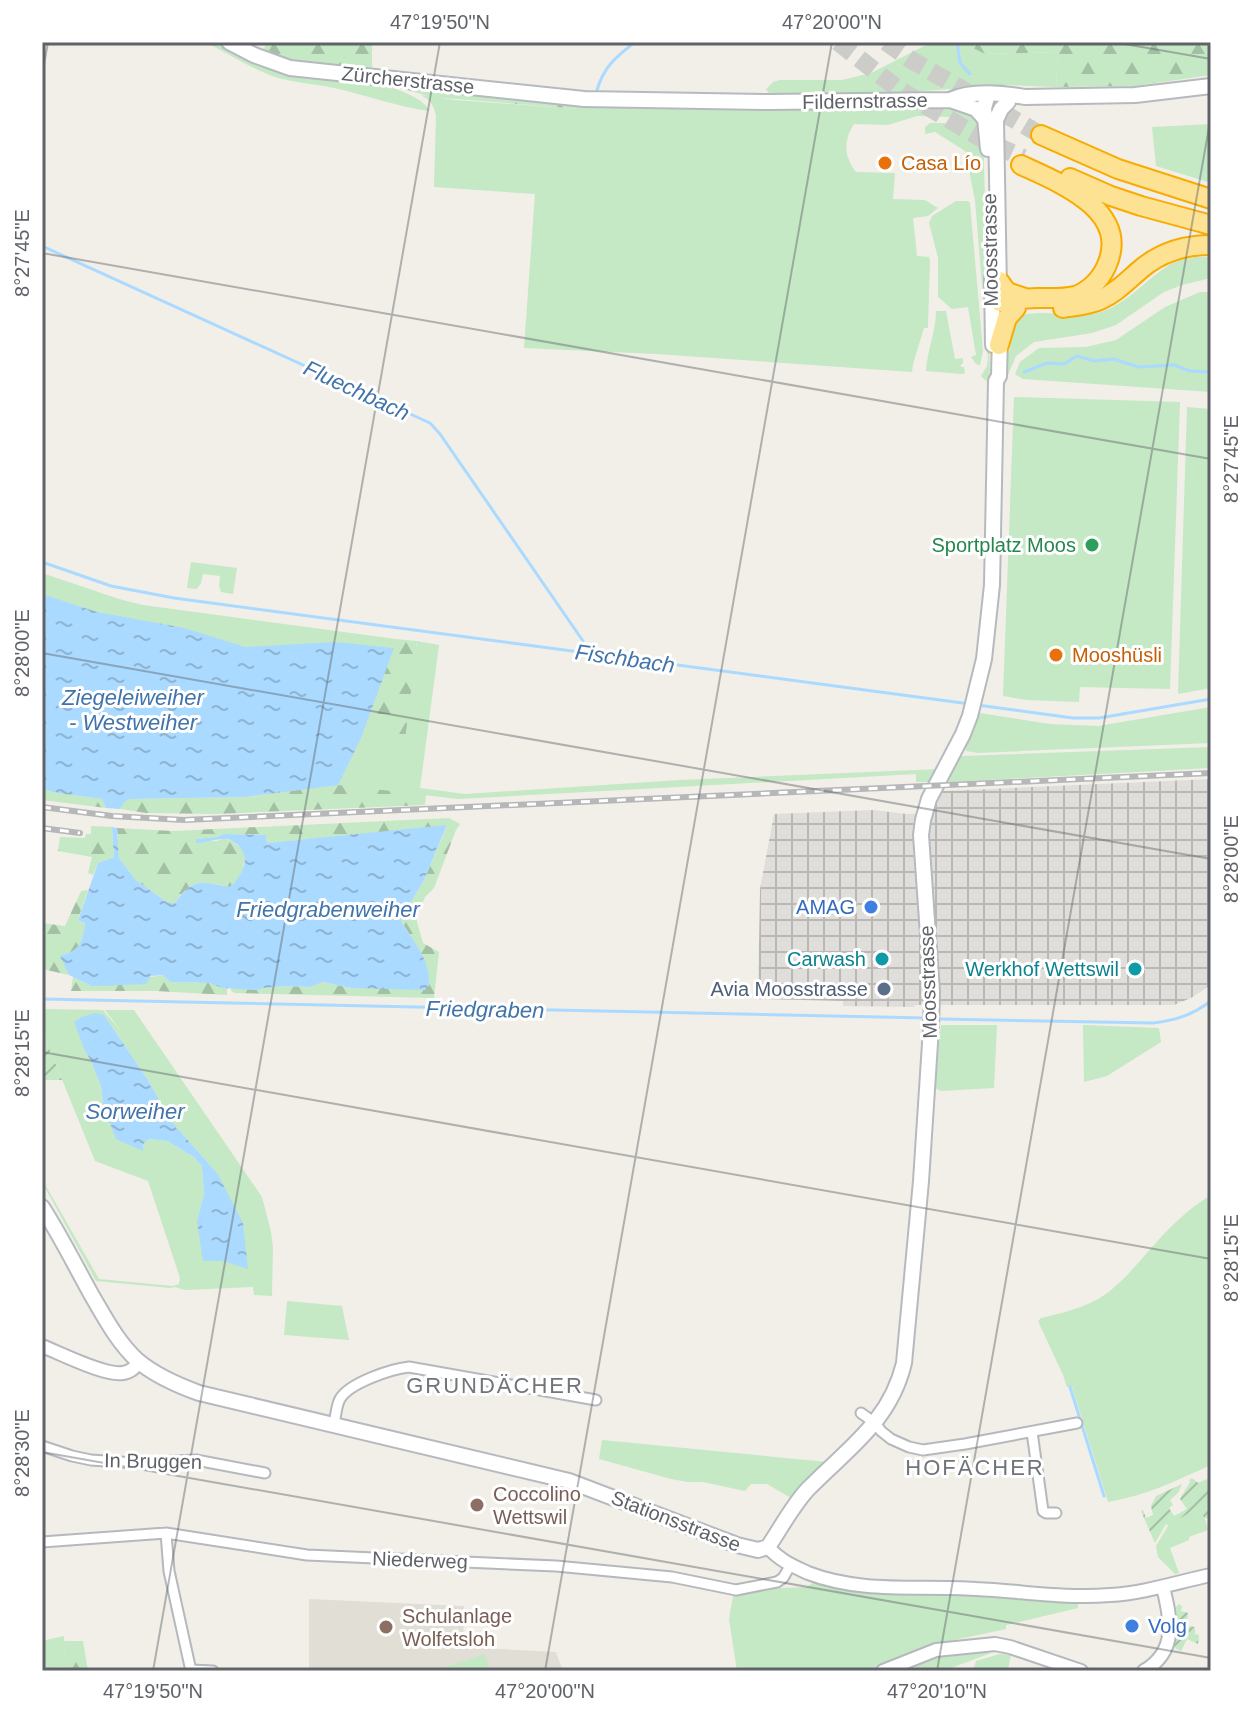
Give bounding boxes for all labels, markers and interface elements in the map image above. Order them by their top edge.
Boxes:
text: 47°19'50"N [390,11,490,33]
text: 47°20'00"N [782,11,882,33]
street label: Zürcherstrasse [341,62,475,98]
street label: Fildernstrasse [802,89,928,113]
place label: Casa Lío [901,152,981,174]
marker: Casa Lío [876,154,894,172]
street label: Moosstrasse [978,193,1002,307]
text: 8°27'45"E [11,209,33,297]
water label: Fluechbach [300,355,414,426]
text: 8°27'45"E [1220,415,1242,503]
place label: Sportplatz Moos [931,534,1076,556]
marker: Sportplatz Moos [1083,536,1101,554]
text: 8°28'00"E [11,609,33,697]
water label: Fischbach [574,639,676,678]
place label: Mooshüsli [1072,644,1162,666]
marker: Mooshüsli [1047,646,1065,664]
water label: Ziegeleiweiher - Westweiher [61,685,206,735]
text: 8°28'00"E [1220,815,1242,903]
place label: AMAG [796,896,855,918]
water label: Friedgrabenweiher [236,897,421,922]
marker: AMAG [862,898,880,916]
street label: Moosstrasse [915,925,941,1039]
place label: Carwash [787,948,866,970]
marker: Carwash [873,950,891,968]
place label: Werkhof Wettswil [965,958,1119,980]
marker: Werkhof Wettswil [1126,960,1144,978]
place label: Avia Moosstrasse [711,978,868,1000]
marker: Avia Moosstrasse [875,980,893,998]
water label: Friedgraben [425,996,545,1023]
text: 8°28'15"E [11,1009,33,1097]
water label: Sorweiher [85,1099,186,1124]
text: 8°28'15"E [1220,1214,1242,1302]
district label: GRUNDÄCHER [406,1373,584,1398]
text: 8°28'30"E [11,1409,33,1497]
street label: In Bruggen [104,1449,202,1473]
district label: HOFÄCHER [905,1455,1045,1480]
place label: Coccolino Wettswil [493,1483,581,1528]
street label: Stationsstrasse [608,1486,744,1556]
marker: Coccolino Wettswil [468,1496,486,1514]
street label: Niederweg [372,1547,468,1573]
place label: Schulanlage Wolfetsloh [402,1605,512,1650]
place label: Volg [1148,1615,1187,1637]
marker: Volg [1123,1617,1141,1635]
marker: Schulanlage Wolfetsloh [377,1618,395,1636]
text: 47°19'50"N [103,1680,203,1702]
text: 47°20'00"N [495,1680,595,1702]
text: 47°20'10"N [887,1680,987,1702]

